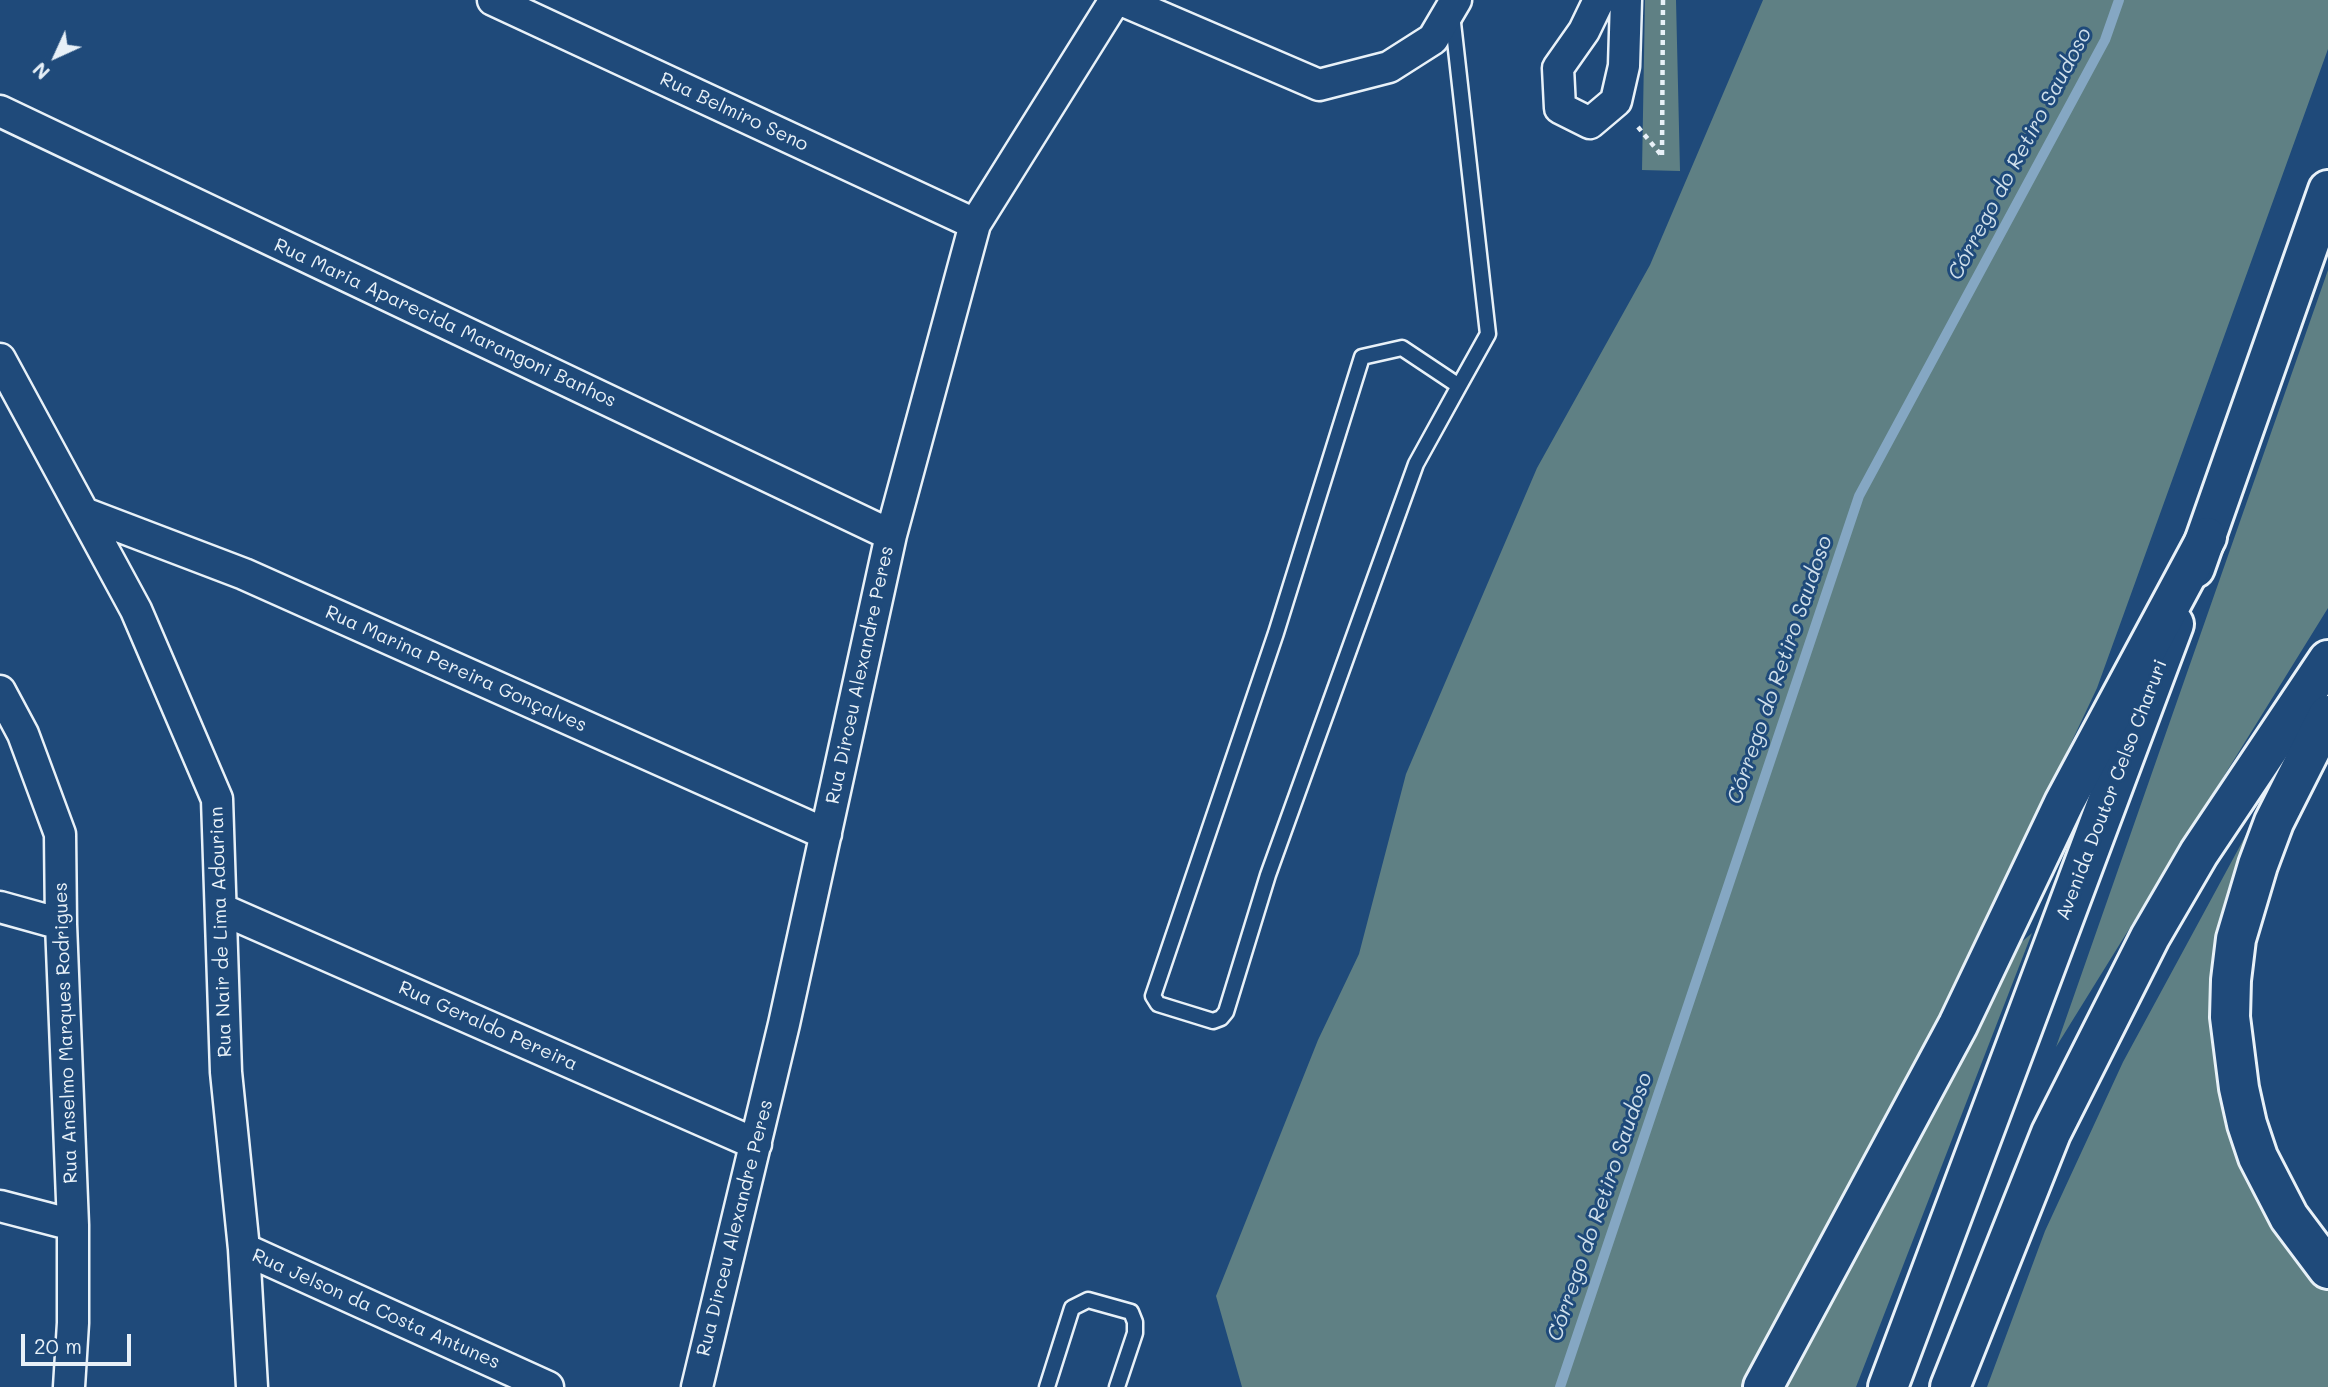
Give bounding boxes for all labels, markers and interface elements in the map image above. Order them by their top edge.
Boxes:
north arrow [21,21,91,91]
water label: Córrego do Retiro Saudoso [1943,24,2097,284]
text: N [27,57,55,85]
street label: Rua Belmiro Seno [656,68,812,156]
street label: Rua Maria Aparecida Marangoni Banhos [270,233,620,413]
water label: Córrego do Retiro Saudoso [1722,533,1838,807]
street label: Rua Dirceu Alexandre Peres [821,544,899,806]
street label: Rua Marina Pereira Gonçalves [322,601,590,737]
street label: Avenida Doutor Celso Charuri [2052,656,2172,924]
street label: Rua Nair de Lima Adourian [205,806,237,1058]
street label: Rua Anselmo Marques Rodrigues [49,882,83,1184]
street label: Rua Geraldo Pereira [395,976,581,1076]
water label: Córrego do Retiro Saudoso [1542,1070,1658,1344]
street label: Rua Dirceu Alexandre Peres [692,1097,778,1359]
street label: Rua Jelson da Costa Antunes [249,1244,503,1374]
scale bar [24,1320,135,1364]
text: 20 m [34,1332,82,1359]

